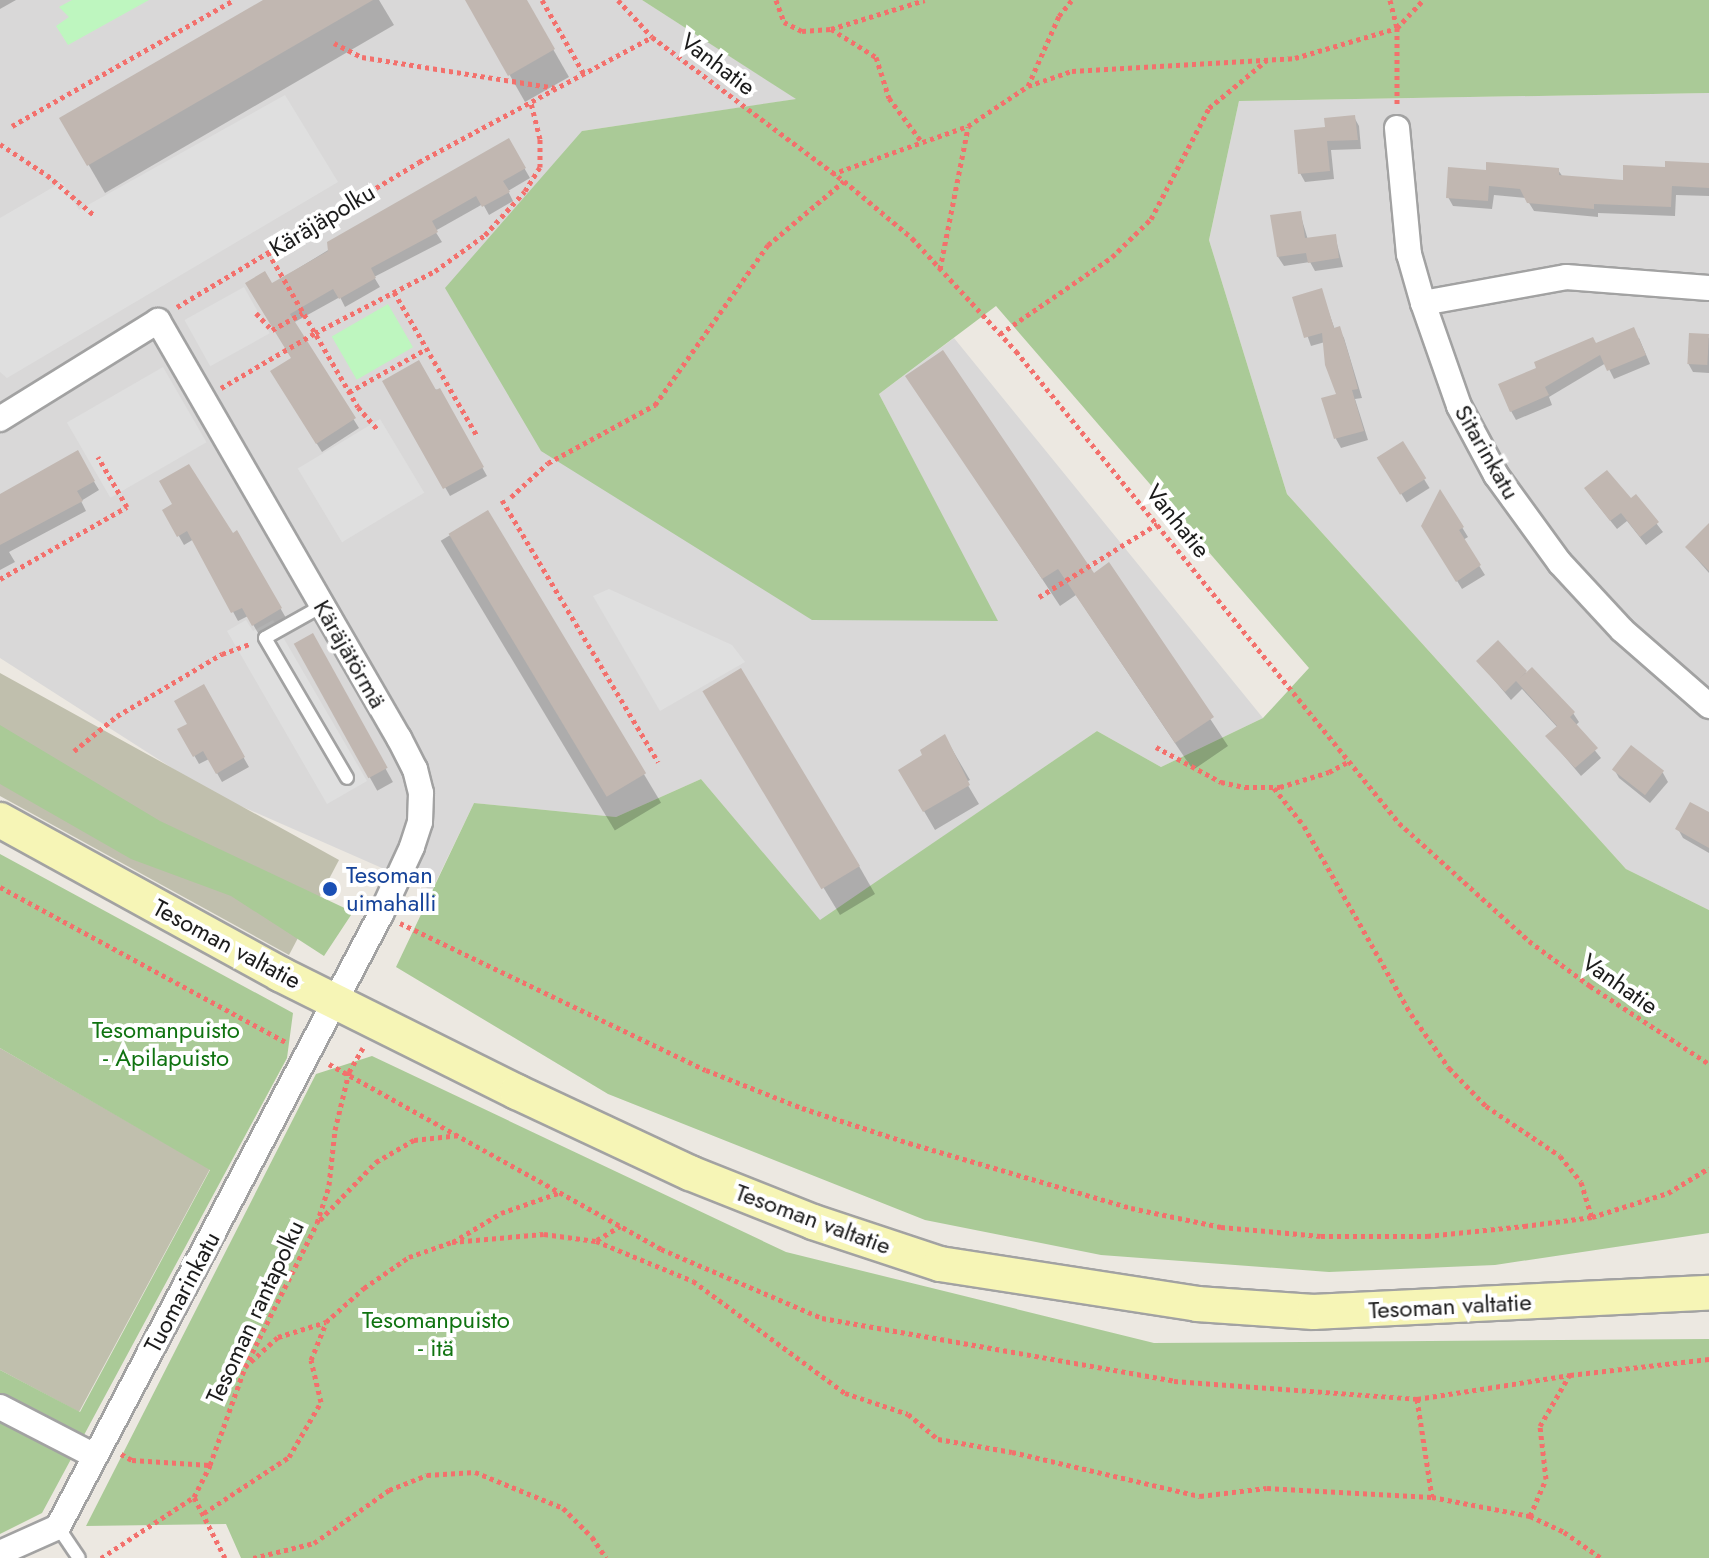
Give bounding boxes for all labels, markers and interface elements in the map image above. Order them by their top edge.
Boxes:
street label: Vanhatie [675,27,761,101]
street label: Käräjäpolku [264,177,380,263]
street label: Sitarinkatu [1448,400,1526,504]
street label: Vanhatie [1140,478,1216,564]
street label: Käräjätörmä [307,595,393,713]
place label: Tesoman uimahalli [346,861,437,917]
marker: Tesoman uimahalli [321,880,339,898]
street label: Tesoman valtatie [148,893,306,995]
street label: Vanhatie [1576,948,1664,1020]
park label: Tesomanpuisto - Apilapuisto [92,1016,240,1072]
street label: Tesoman valtatie [731,1178,895,1260]
street label: Tesoman rantapolku [200,1216,310,1408]
street label: Tuomarinkatu [138,1227,226,1357]
street label: Tesoman valtatie [1368,1287,1532,1325]
park label: Tesomanpuisto - itä [362,1306,510,1362]

